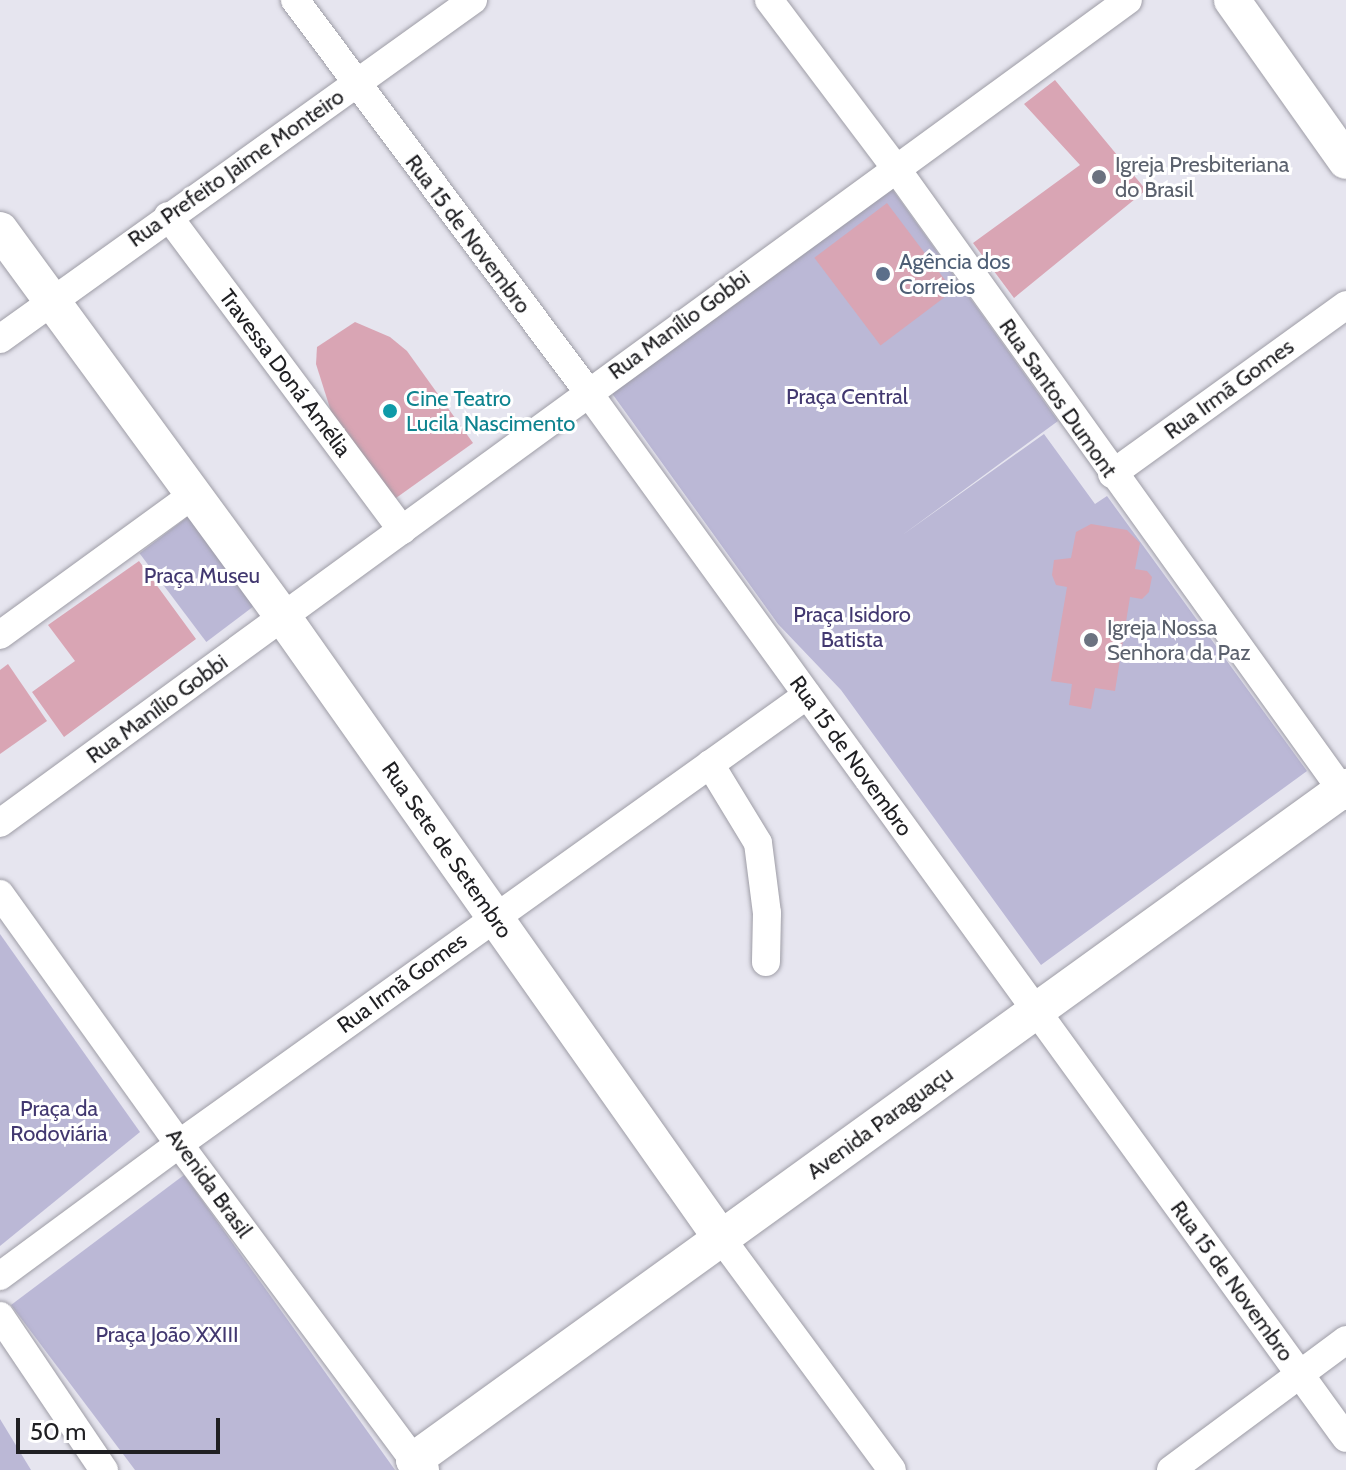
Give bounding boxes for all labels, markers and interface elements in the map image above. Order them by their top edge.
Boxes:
street label: Rua Prefeito Jaime Monteiro [123,83,349,253]
street label: Rua 15 de Novembro [400,149,536,319]
place label: Igreja Presbiteriana do Brasil [1115,151,1289,202]
marker: Igreja Presbiteriana do Brasil [1090,168,1108,186]
place label: Agência dos Correios [899,248,1010,300]
street label: Rua Manílio Gobbi [603,265,755,385]
marker: Agência dos Correios [874,265,892,283]
street label: Travessa Doná Amélia [213,284,357,462]
street label: Rua Santos Dumont [993,314,1123,482]
street label: Rua Irmã Gomes [1159,333,1299,445]
park label: Praça Central [786,384,908,410]
place label: Cine Teatro Lucila Nascimento [406,385,575,436]
marker: Cine Teatro Lucila Nascimento [381,402,399,420]
park label: Praça Museu [144,563,260,589]
park label: Praça Isidoro Batista [793,601,911,652]
place label: Igreja Nossa Senhora da Paz [1107,614,1251,666]
marker: Igreja Nossa Senhora da Paz [1082,631,1100,649]
street label: Rua Manílio Gobbi [81,649,233,769]
street label: Rua 15 de Novembro [784,671,918,841]
street label: Rua Sete de Setembro [376,757,518,943]
street label: Rua Irmã Gomes [332,927,472,1039]
street label: Avenida Paraguaçu [802,1061,958,1185]
park label: Praça da Rodoviária [10,1095,108,1146]
street label: Avenida Brasil [161,1123,257,1243]
street label: Rua 15 de Novembro [1165,1196,1299,1366]
park label: Praça João XXIII [95,1322,239,1348]
scale bar [20,1402,224,1452]
text: 50 m [30,1417,86,1446]

